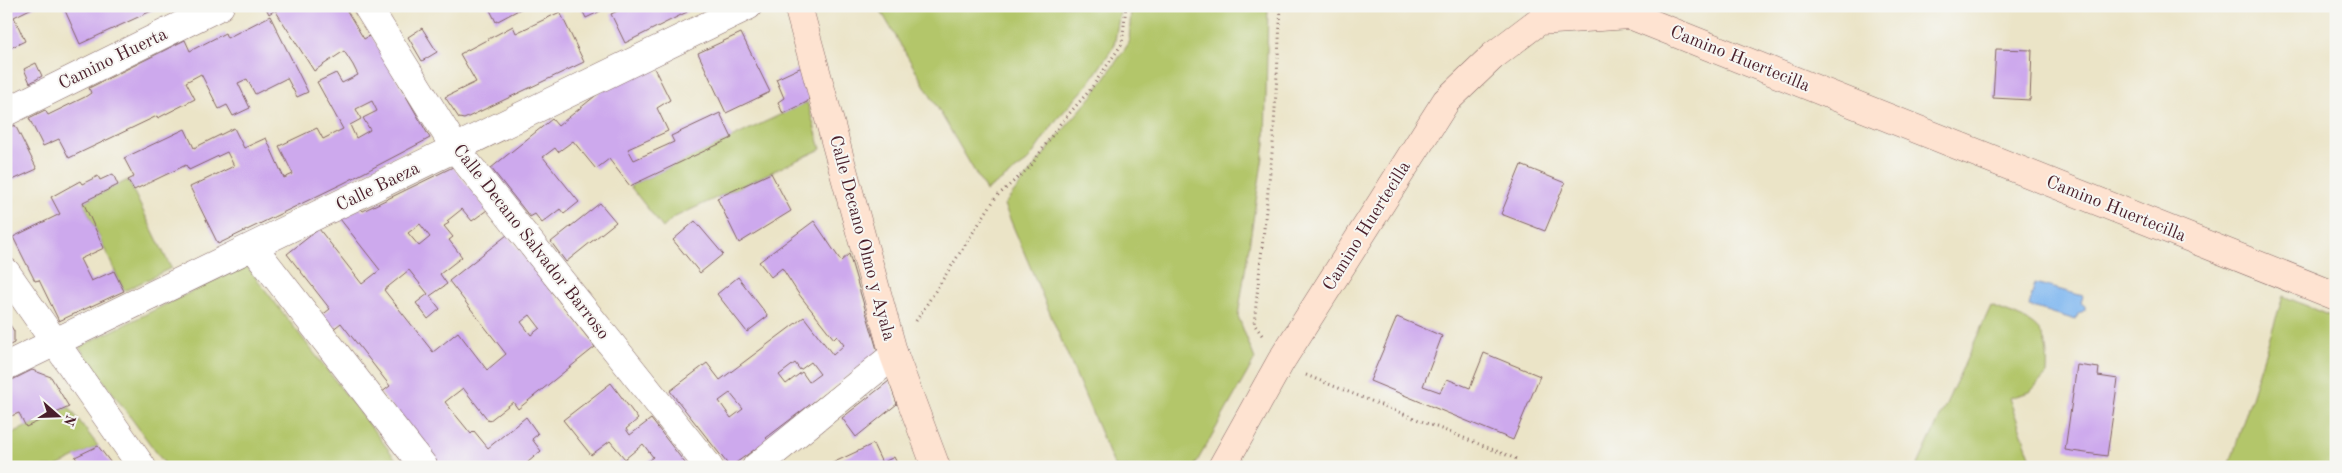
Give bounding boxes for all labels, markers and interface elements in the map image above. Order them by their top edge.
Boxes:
street label: Camino Huertecilla [1667,23,1813,95]
street label: Camino Huerta [56,25,170,93]
street label: Calle Decano Olmo y Ayala [826,133,898,343]
street label: Calle Decano Salvador Barroso [449,141,613,343]
street label: Camino Huertecilla [1320,158,1414,294]
street label: Calle Baeza [333,159,423,215]
street label: Camino Huertecilla [2043,173,2189,245]
north arrow [32,390,82,440]
text: N [61,413,78,428]

